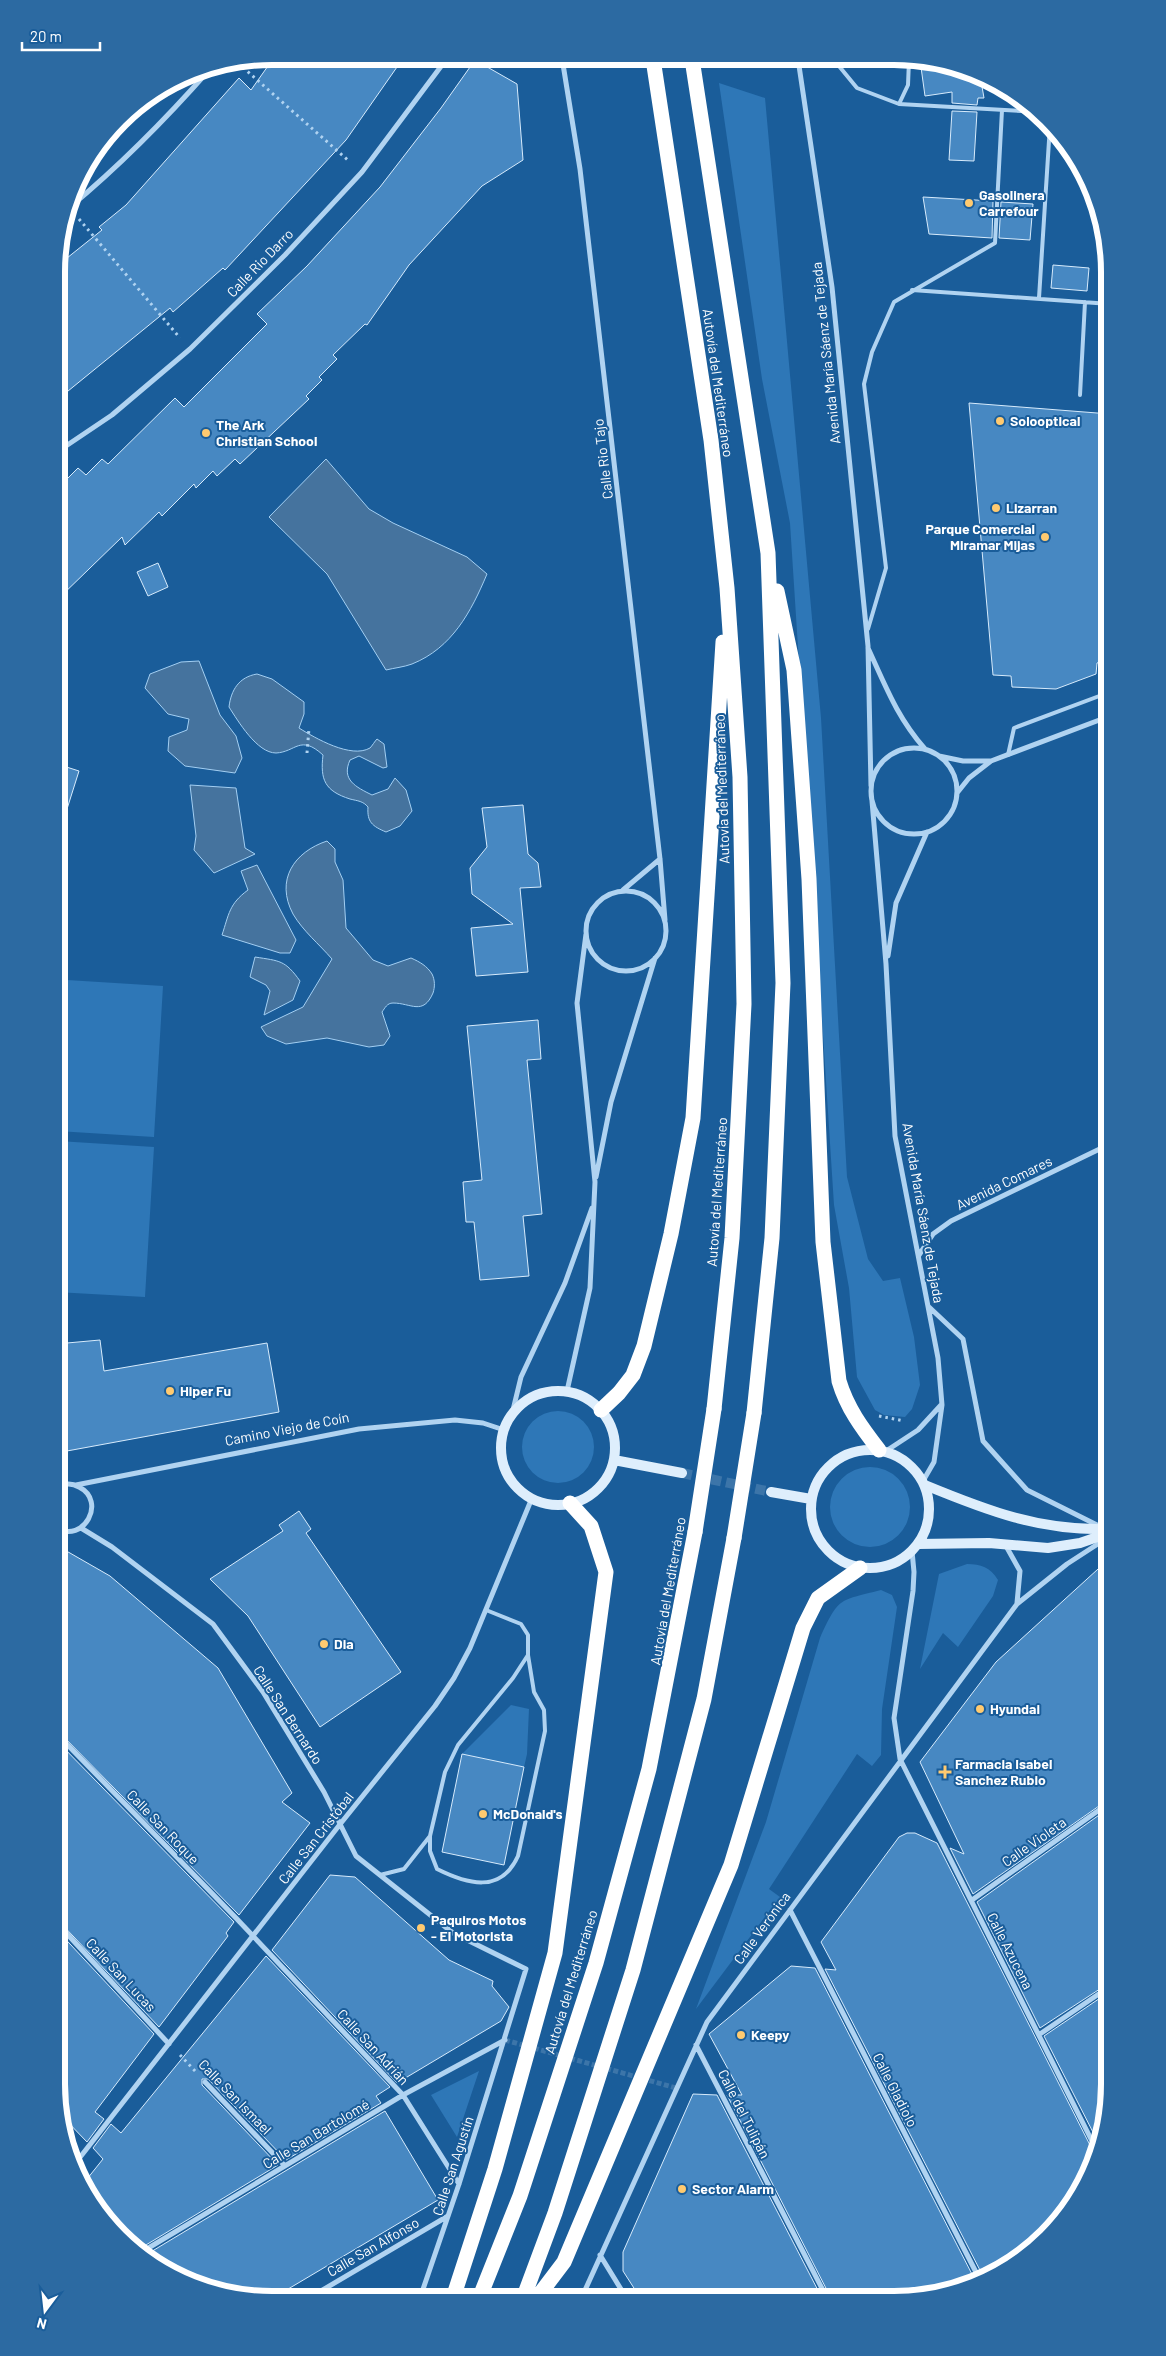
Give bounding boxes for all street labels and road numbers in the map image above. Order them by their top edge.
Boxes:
street label: Calle Rio Darro [223,225,296,300]
street label: Avenida María Sáenz de Tejada [807,261,844,445]
street label: Autovía del Mediterráneo [700,308,737,458]
street label: Calle Rio Tajo [589,418,616,500]
street label: Autovía del Mediterráneo [710,714,733,864]
street label: Autovía del Mediterráneo [703,1117,730,1267]
street label: Avenida María Sáenz de Tejada [899,1121,948,1304]
street label: Avenida Comares [953,1152,1055,1213]
street label: Camino Viejo de Coín [223,1408,350,1449]
street label: Autovía del Mediterráneo [646,1516,689,1666]
street label: Calle San Bernardo [250,1662,327,1767]
street label: Calle San Roque [124,1786,203,1867]
street label: Calle San Cristóbal [274,1788,357,1887]
street label: Calle Violeta [998,1813,1069,1870]
street label: Calle Verónica [730,1888,794,1967]
street label: Autovía del Mediterráneo [540,1908,601,2056]
street label: Calle Azucena [984,1910,1037,1992]
street label: Calle San Lucas [83,1934,160,2015]
street label: Calle San Adrián [334,2005,413,2088]
street label: Calle Gladiolo [870,2050,921,2130]
street label: Calle San Ismael [195,2056,275,2138]
street label: Calle del Tulipán [715,2066,774,2161]
street label: Calle San Bartolomé [259,2095,372,2172]
street label: Calle San Agustín [428,2114,477,2218]
street label: Calle San Alfonso [324,2213,422,2280]

